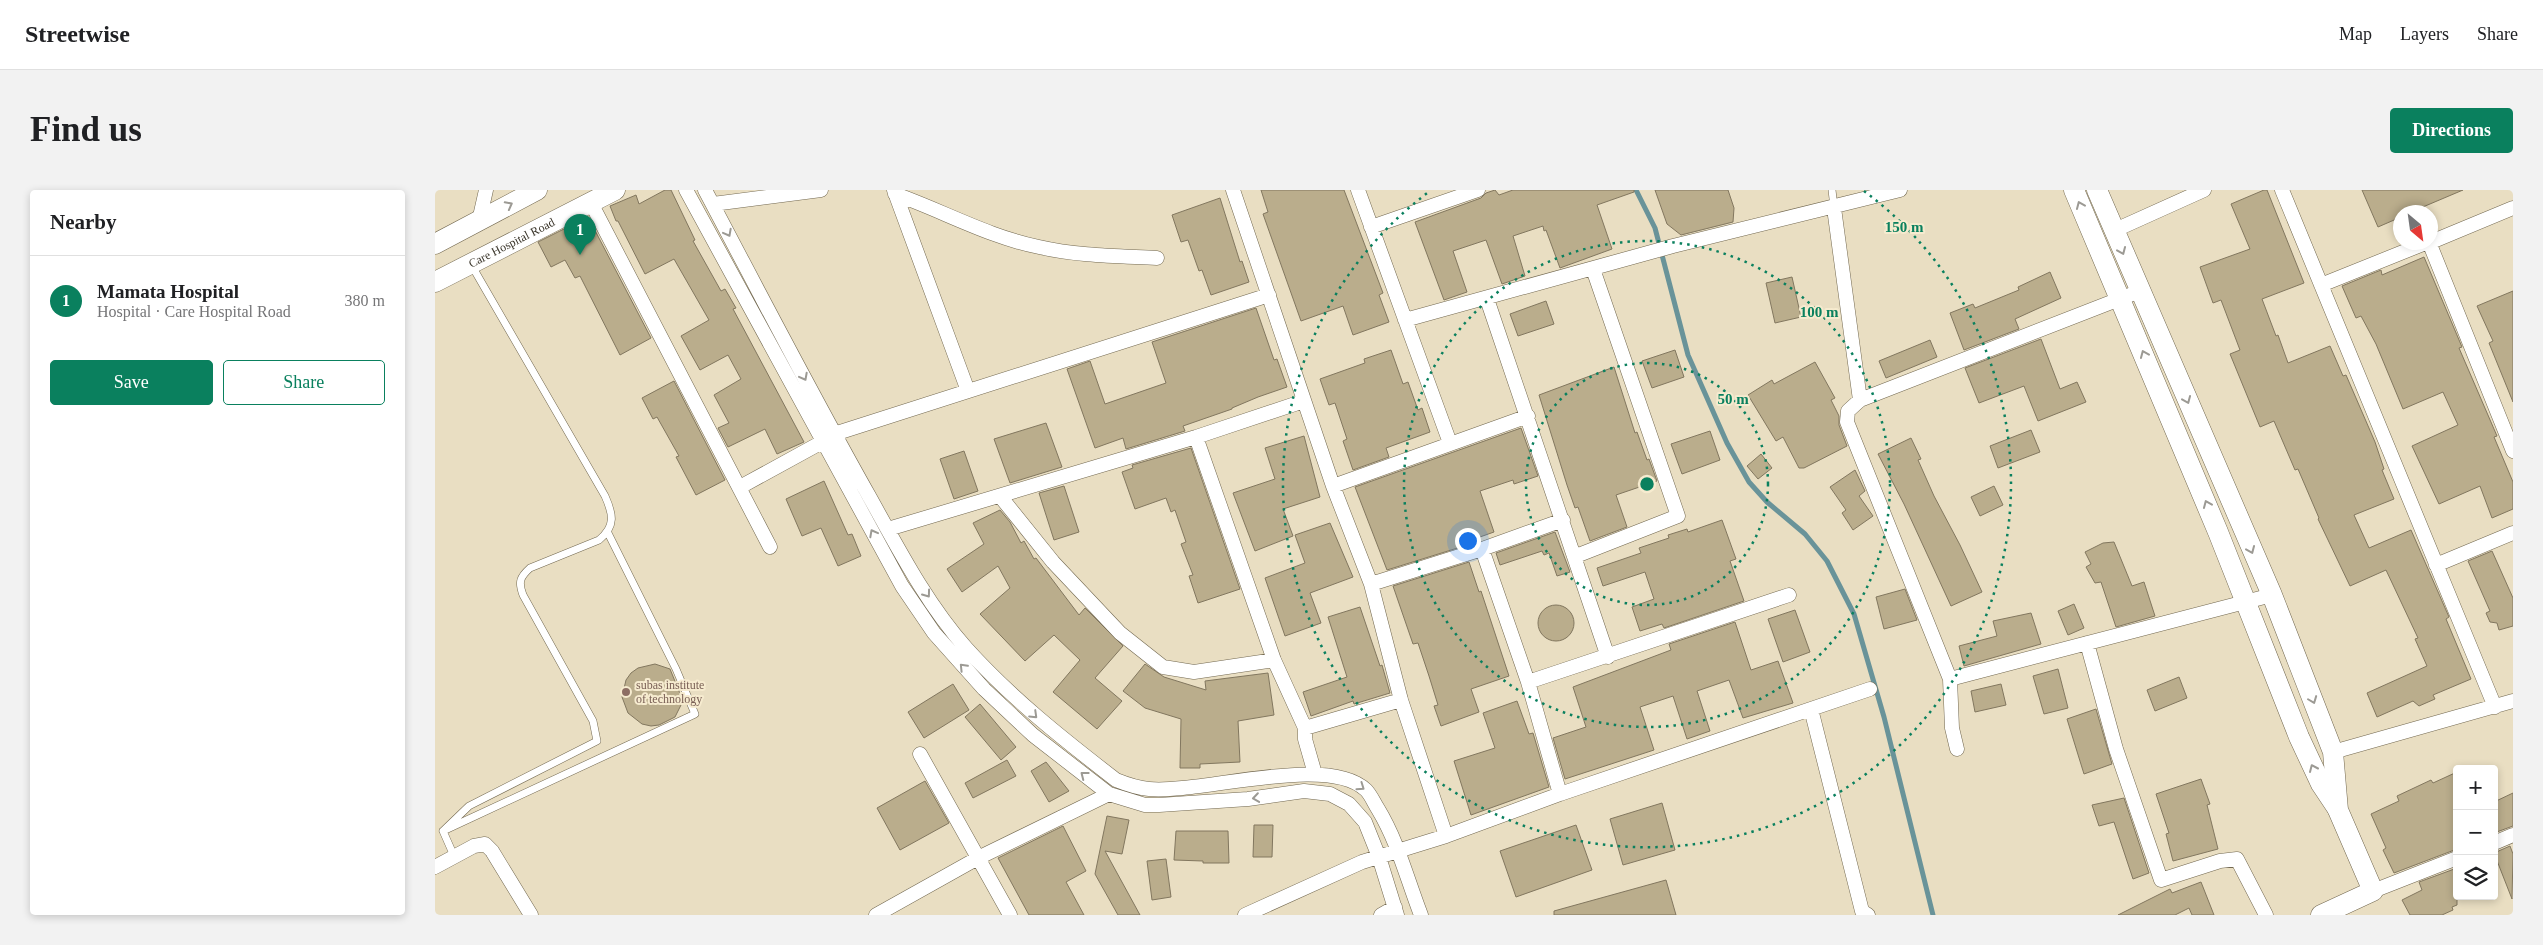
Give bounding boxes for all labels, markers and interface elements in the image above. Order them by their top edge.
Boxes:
text: Streetwise [25,21,130,47]
text: Map [2339,24,2372,44]
text: Layers [2400,24,2449,44]
text: Share [2477,24,2518,44]
button: Directions [2390,108,2513,153]
text: Find us [30,110,142,149]
one-way arrow [504,201,513,211]
one-way arrow [2076,201,2087,210]
north arrow [2393,205,2438,250]
text: Nearby [50,210,117,234]
pin: 1 [564,214,596,255]
street label: Care Hospital Road [466,215,557,271]
text: 150 m [1885,219,1924,235]
one-way arrow [722,228,732,237]
one-way arrow [2116,246,2127,255]
text: Mamata Hospital [97,281,239,302]
text: 1 [62,292,70,309]
text: 380 m [345,292,385,309]
text: Hospital · Care Hospital Road [97,303,291,320]
text: 100 m [1800,304,1839,320]
one-way arrow [2139,350,2150,359]
button: Save [50,360,213,405]
button: Share [223,360,385,405]
one-way arrow [798,372,808,381]
text: 50 m [1717,391,1749,407]
one-way arrow [2181,396,2191,404]
centre of rings [1638,475,1656,493]
one-way arrow [2202,500,2213,509]
your location [1455,528,1481,554]
one-way arrow [870,529,880,538]
one-way arrow [2245,545,2256,554]
one-way arrow [921,588,930,598]
one-way arrow [960,664,969,673]
place label: subas institute of technology [636,678,704,706]
marker: subas institute of technology [620,686,632,698]
one-way arrow [2307,695,2317,704]
one-way arrow [1029,709,1038,718]
one-way arrow [2309,764,2320,773]
map controls [2453,765,2498,900]
button: + [2453,765,2498,810]
one-way arrow [1081,772,1090,781]
one-way arrow [1355,781,1365,790]
one-way arrow [1252,792,1260,802]
button: − [2453,810,2498,855]
button: layers [2453,855,2498,900]

